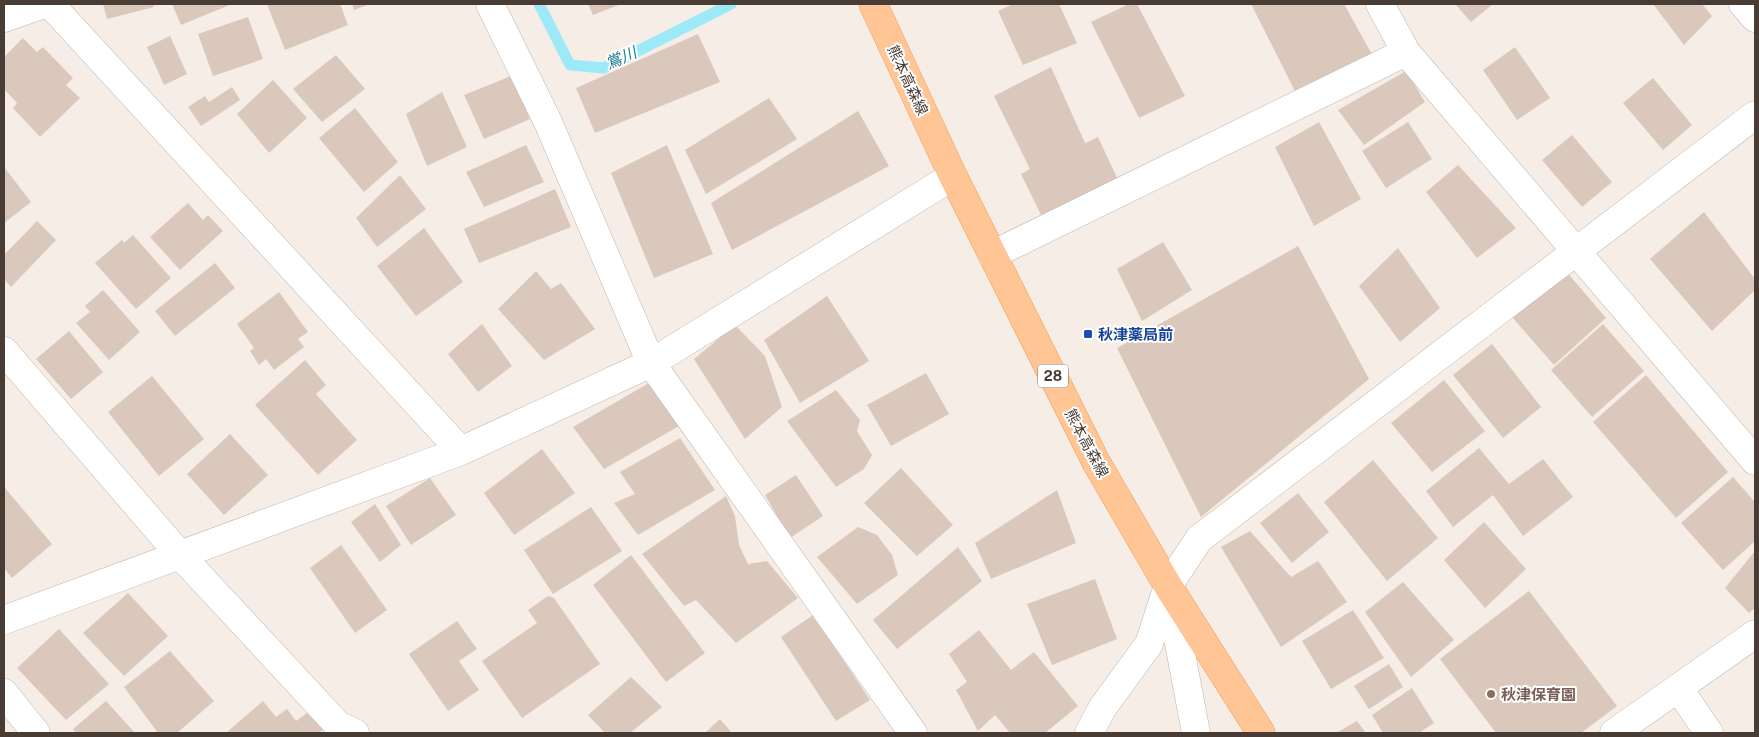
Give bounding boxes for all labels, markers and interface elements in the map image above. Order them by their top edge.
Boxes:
water label: 鴬川 [603,42,641,73]
street label: 熊本高森線 [884,42,932,118]
place label: 秋津薬局前 [1098,326,1173,343]
marker: 秋津薬局前 [1082,328,1094,340]
road number: 28 [1038,364,1068,388]
street label: 熊本高森線 [1062,406,1112,480]
place label: 秋津保育園 [1501,686,1576,703]
marker: 秋津保育園 [1485,688,1497,700]

